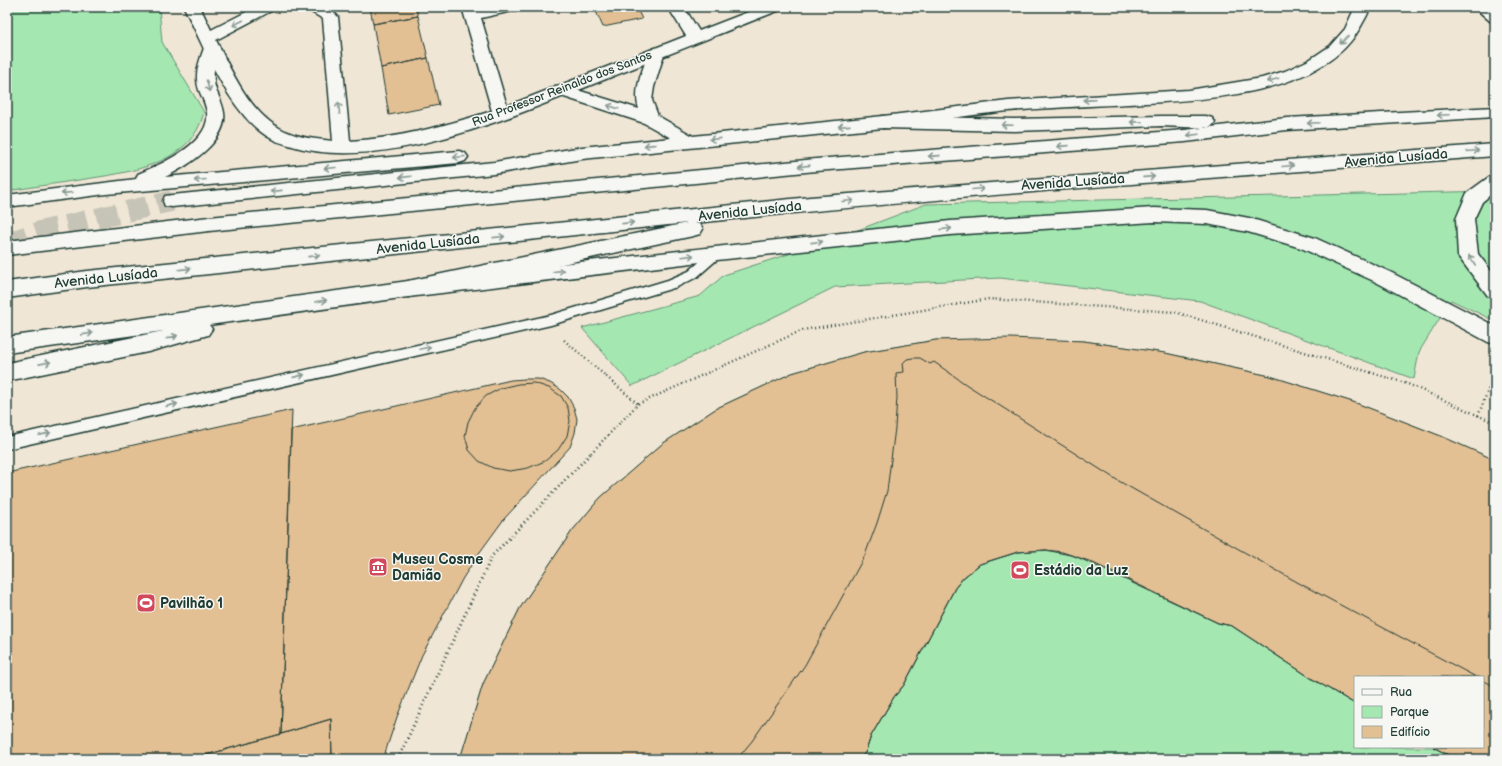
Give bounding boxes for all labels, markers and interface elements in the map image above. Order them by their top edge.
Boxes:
one-way arrow [232,19,244,27]
one-way arrow [1339,35,1349,45]
street label: Rua Professor Reinaldo dos Santos [470,48,654,130]
one-way arrow [1267,77,1280,84]
one-way arrow [204,79,212,92]
one-way arrow [1083,97,1096,104]
one-way arrow [335,102,343,115]
one-way arrow [606,103,619,110]
one-way arrow [1437,111,1450,118]
one-way arrow [1130,118,1143,126]
one-way arrow [1307,119,1320,126]
one-way arrow [1001,121,1014,129]
one-way arrow [838,122,851,129]
one-way arrow [1187,131,1200,139]
one-way arrow [709,135,722,142]
one-way arrow [644,142,657,149]
one-way arrow [1057,142,1070,149]
street label: Avenida Lusíada [1343,145,1449,171]
one-way arrow [1466,148,1479,155]
one-way arrow [928,152,941,159]
one-way arrow [453,153,466,160]
one-way arrow [798,162,811,170]
one-way arrow [1281,163,1294,170]
one-way arrow [324,165,337,172]
street label: Avenida Lusíada [1021,170,1126,194]
one-way arrow [1142,173,1155,180]
one-way arrow [399,174,412,181]
one-way arrow [194,176,207,183]
one-way arrow [971,186,984,193]
one-way arrow [270,187,283,194]
one-way arrow [61,189,74,197]
street label: Avenida Lusíada [697,197,803,225]
one-way arrow [841,197,854,205]
one-way arrow [621,219,634,227]
one-way arrow [939,225,952,232]
street label: Avenida Lusíada [375,230,481,258]
one-way arrow [492,233,505,240]
one-way arrow [810,238,823,246]
one-way arrow [307,252,320,259]
one-way arrow [681,252,694,260]
one-way arrow [1467,255,1476,266]
street label: Avenida Lusíada [53,264,159,292]
one-way arrow [178,265,191,273]
one-way arrow [551,267,564,275]
one-way arrow [315,297,328,305]
one-way arrow [80,330,93,338]
one-way arrow [165,333,178,340]
one-way arrow [418,343,431,351]
one-way arrow [38,359,51,367]
one-way arrow [292,372,305,380]
one-way arrow [165,401,178,409]
one-way arrow [38,430,51,438]
place label: Museu Cosme Damião [392,551,483,584]
museum icon: Museu Cosme Damião [367,556,389,578]
sports icon: Estádio da Luz [1009,559,1031,581]
place label: Estádio da Luz [1034,562,1128,579]
sports icon: Pavilhão 1 [135,592,157,614]
place label: Pavilhão 1 [160,595,223,612]
legend [1354,676,1484,748]
text: Rua [1390,685,1412,700]
text: Parque [1390,705,1429,720]
text: Edifício [1390,725,1430,740]

